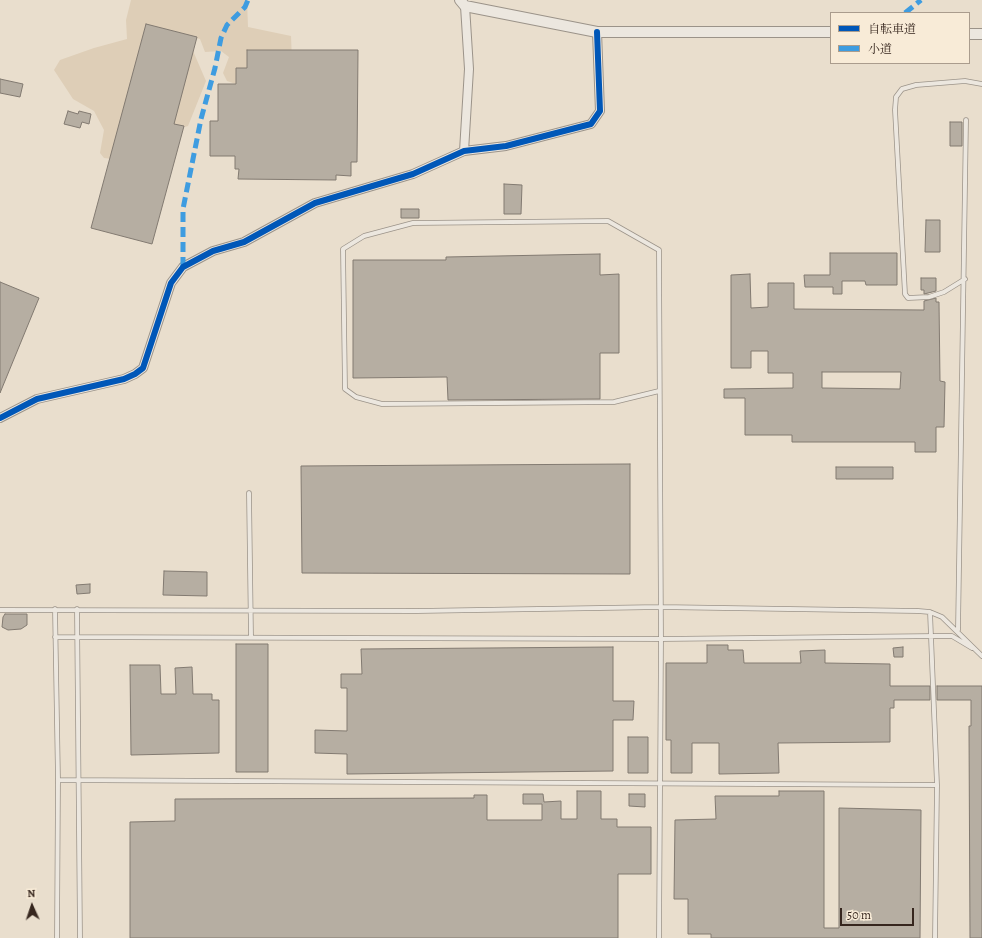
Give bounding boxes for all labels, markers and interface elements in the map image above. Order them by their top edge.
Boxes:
legend [830,12,970,64]
text: 自転車道 [868,21,916,37]
text: 小道 [868,41,892,57]
north arrow [12,886,52,926]
text: N [27,886,36,901]
scale bar [842,900,916,926]
text: 50 m [847,907,871,923]

